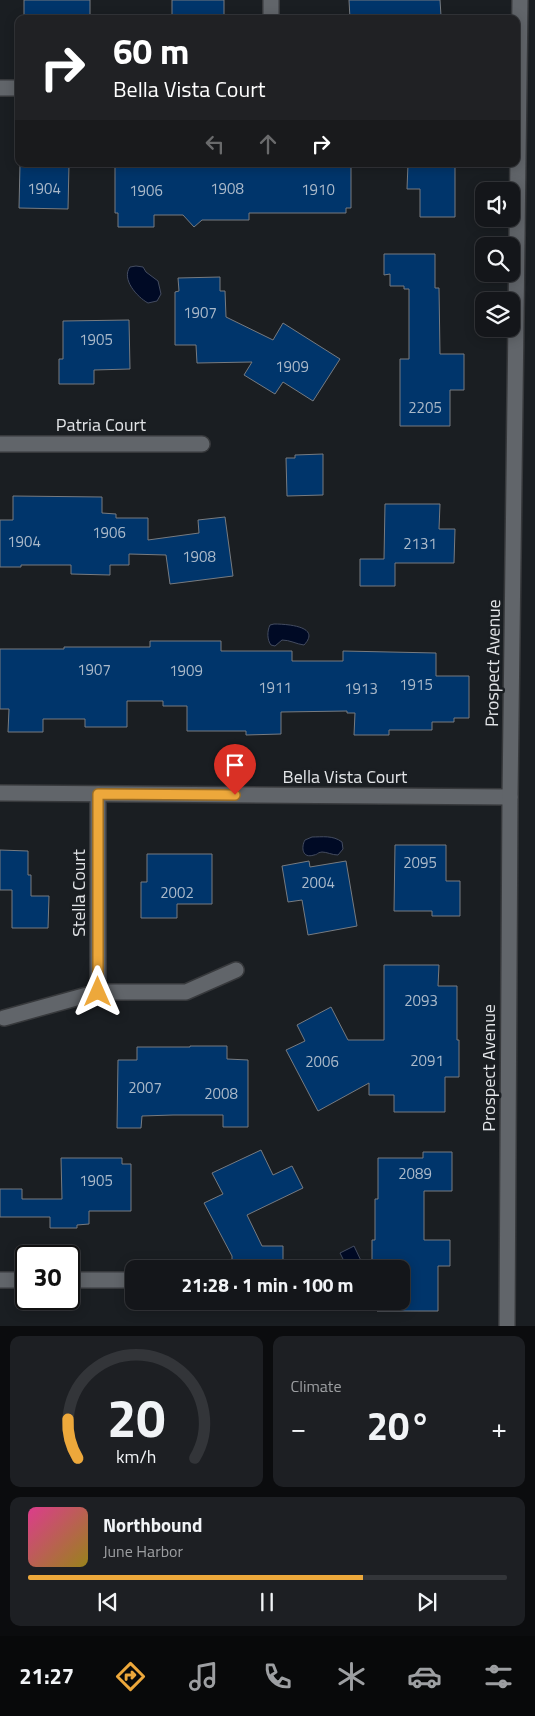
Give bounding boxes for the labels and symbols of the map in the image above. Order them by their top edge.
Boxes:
house number: 1904 [27,177,61,200]
house number: 1908 [210,177,244,200]
house number: 1910 [301,178,335,201]
house number: 1906 [129,179,163,202]
house number: 1907 [183,301,217,324]
house number: 1905 [79,328,113,351]
house number: 1909 [275,355,309,378]
house number: 2205 [408,396,442,419]
street label: Patria Court [56,411,147,438]
house number: 1906 [92,521,126,544]
house number: 1904 [7,530,41,553]
house number: 2131 [403,532,437,555]
house number: 1908 [182,545,216,568]
street label: Prospect Avenue [478,599,507,727]
house number: 1907 [77,658,111,681]
house number: 1909 [169,659,203,682]
house number: 1915 [399,673,433,696]
house number: 1911 [258,676,292,699]
house number: 1913 [344,677,378,700]
pin [214,744,256,795]
street label: Bella Vista Court [283,763,408,790]
street label: Stella Court [65,849,92,937]
house number: 2095 [403,851,437,874]
house number: 2004 [301,871,335,894]
house number: 2002 [160,881,194,904]
position arrow [71,965,123,1017]
house number: 2093 [404,989,438,1012]
street label: Prospect Avenue [475,1004,502,1132]
house number: 2091 [410,1049,444,1072]
house number: 2006 [305,1050,339,1073]
house number: 2007 [128,1076,162,1099]
house number: 2008 [204,1082,238,1105]
house number: 2089 [398,1162,432,1185]
house number: 1905 [79,1169,113,1192]
speed limit sign: 30 [15,1245,80,1310]

